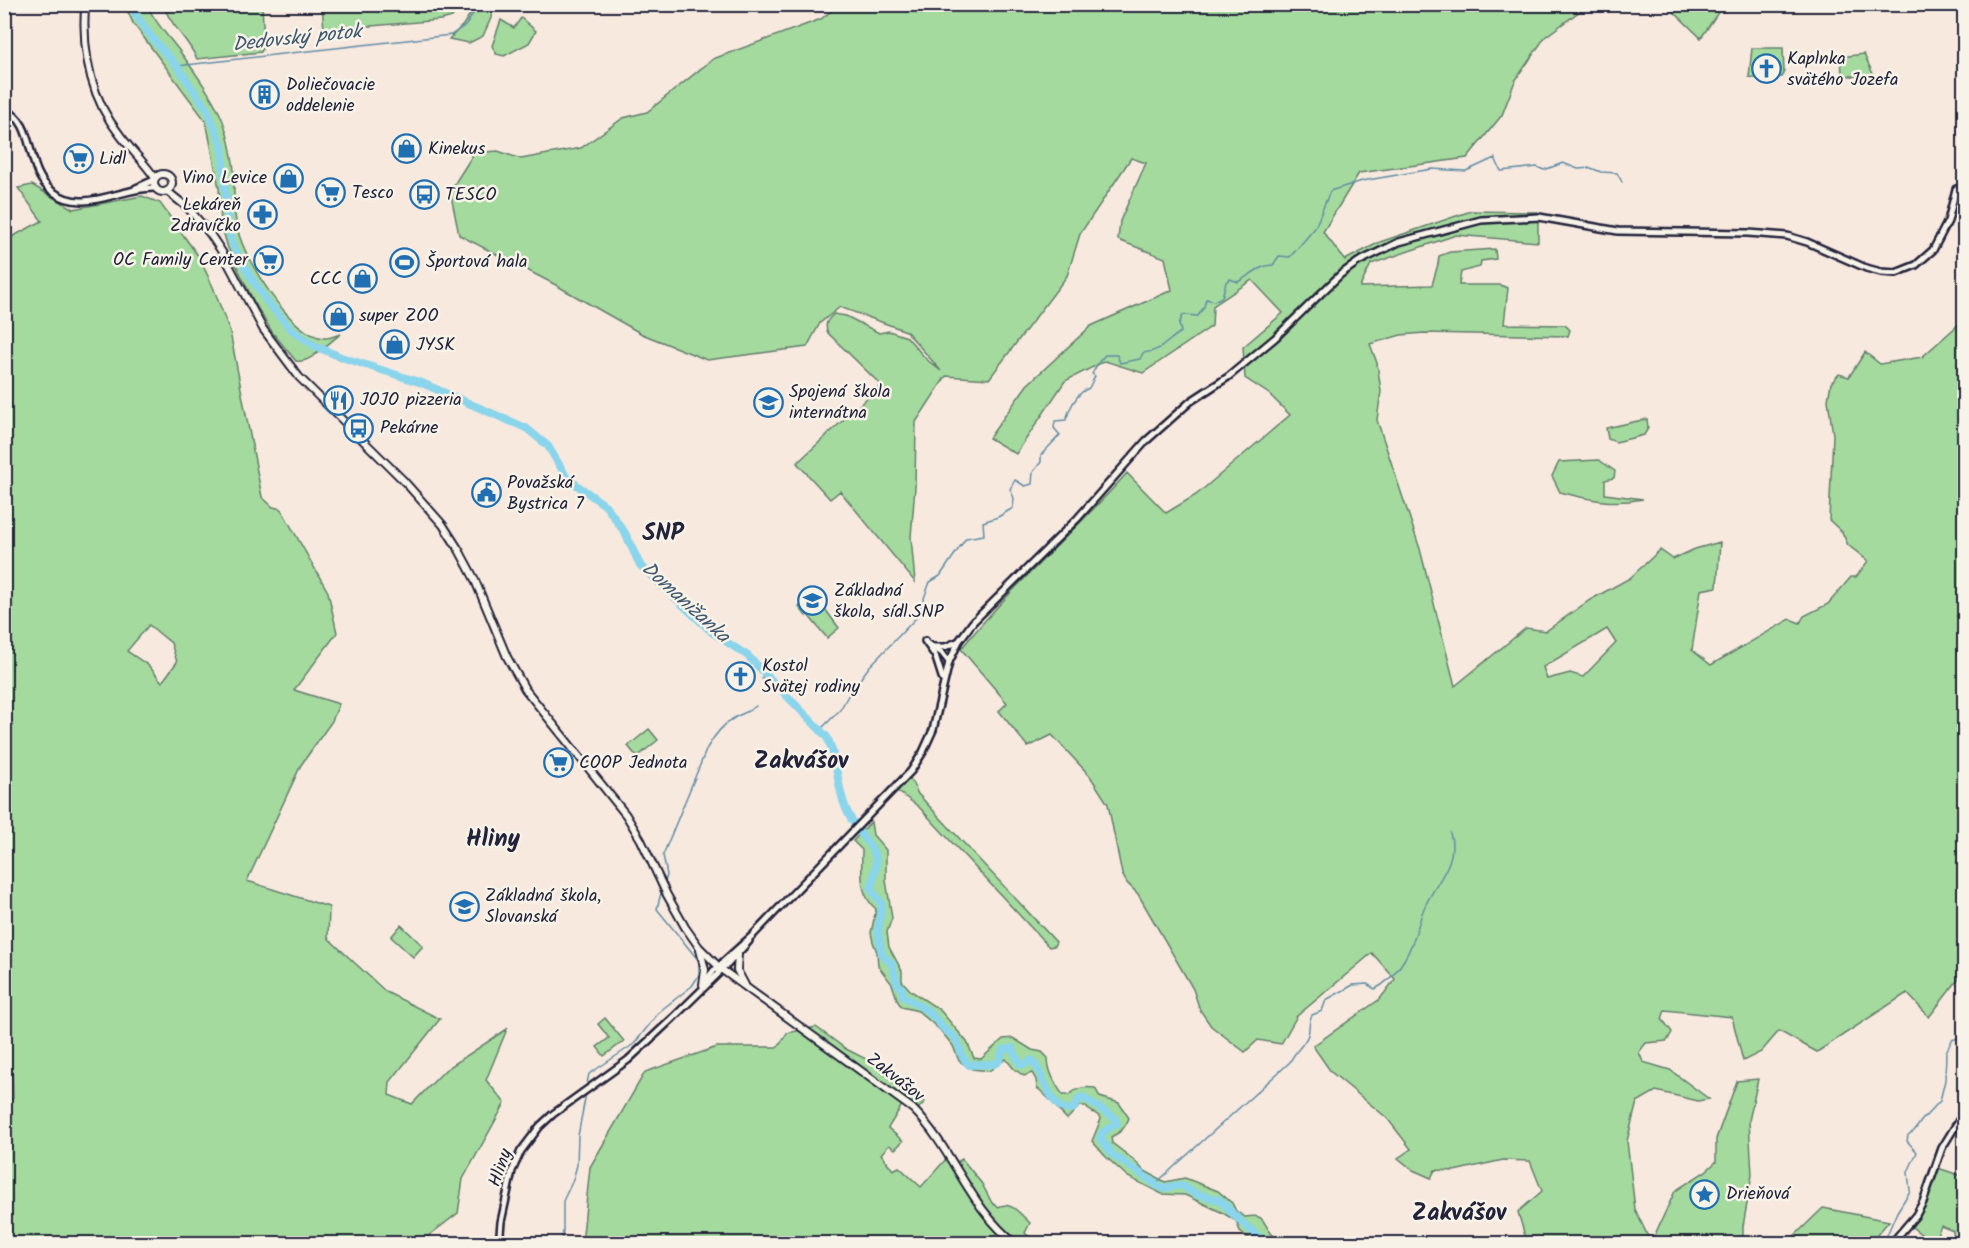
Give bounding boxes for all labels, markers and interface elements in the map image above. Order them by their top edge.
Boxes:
water label: Dedovský potok [231,16,366,62]
place label: Kaplnka svätého Jozefa [1787,45,1898,95]
church icon: Kaplnka svätého Jozefa [1750,53,1782,85]
place label: Doliečovacie oddelenie [286,71,375,121]
building icon: Doliečovacie oddelenie [249,79,281,111]
shop icon: Kinekus [391,133,423,165]
place label: Kinekus [428,135,486,164]
supermarket icon: Lidl [62,143,94,175]
place label: Lidl [99,145,127,174]
shop icon: Vino Levice [272,162,304,194]
place label: Vino Levice [182,164,267,193]
supermarket icon: Tesco [315,177,347,209]
place label: Tesco [352,179,394,208]
bus stop icon: TESCO [408,179,440,211]
place label: TESCO [445,181,497,210]
place label: Lekáreň Zdravíčko [170,191,241,241]
pharmacy icon: Lekáreň Zdravíčko [246,199,278,231]
supermarket icon: OC Family Center [253,244,285,276]
place label: OC Family Center [113,246,249,275]
sports icon: Športová hala [389,246,421,278]
place label: Športová hala [426,248,528,277]
shop icon: CCC [347,263,379,295]
place label: CCC [310,265,342,294]
shop icon: super ZOO [322,300,354,332]
place label: super ZOO [359,302,438,331]
shop icon: JYSK [379,329,411,361]
place label: JYSK [416,331,455,360]
place label: Spojená škola internátna [789,378,890,428]
restaurant icon: JOJO pizzeria [323,384,355,416]
place label: JOJO pizzeria [360,386,462,415]
school or university icon: Spojená škola internátna [752,386,784,418]
bus stop icon: Pekárne [343,412,375,444]
place label: Pekárne [380,414,438,443]
place label: Považská Bystrica 7 [507,469,584,519]
public building icon: Považská Bystrica 7 [470,477,502,509]
district label: SNP [642,514,685,553]
water label: Domanižanka [633,554,738,653]
place label: Základná škola, sídl.SNP [834,577,945,627]
school or university icon: Základná škola, sídl.SNP [797,585,829,617]
place label: Kostol Svätej rodiny [762,652,860,702]
church icon: Kostol Svätej rodiny [725,660,757,692]
district label: Zakvášov [754,742,849,781]
supermarket icon: COOP Jednota [542,747,574,779]
place label: COOP Jednota [579,749,688,778]
district label: Hliny [466,820,521,859]
place label: Základná škola, Slovanská [485,882,601,932]
school or university icon: Základná škola, Slovanská [448,890,480,922]
street label: Zakvášov [859,1046,931,1110]
street label: Hliny [481,1144,521,1191]
place icon: Drieňová [1689,1178,1721,1210]
place label: Drieňová [1726,1180,1791,1209]
district label: Zakvášov [1412,1194,1507,1233]

